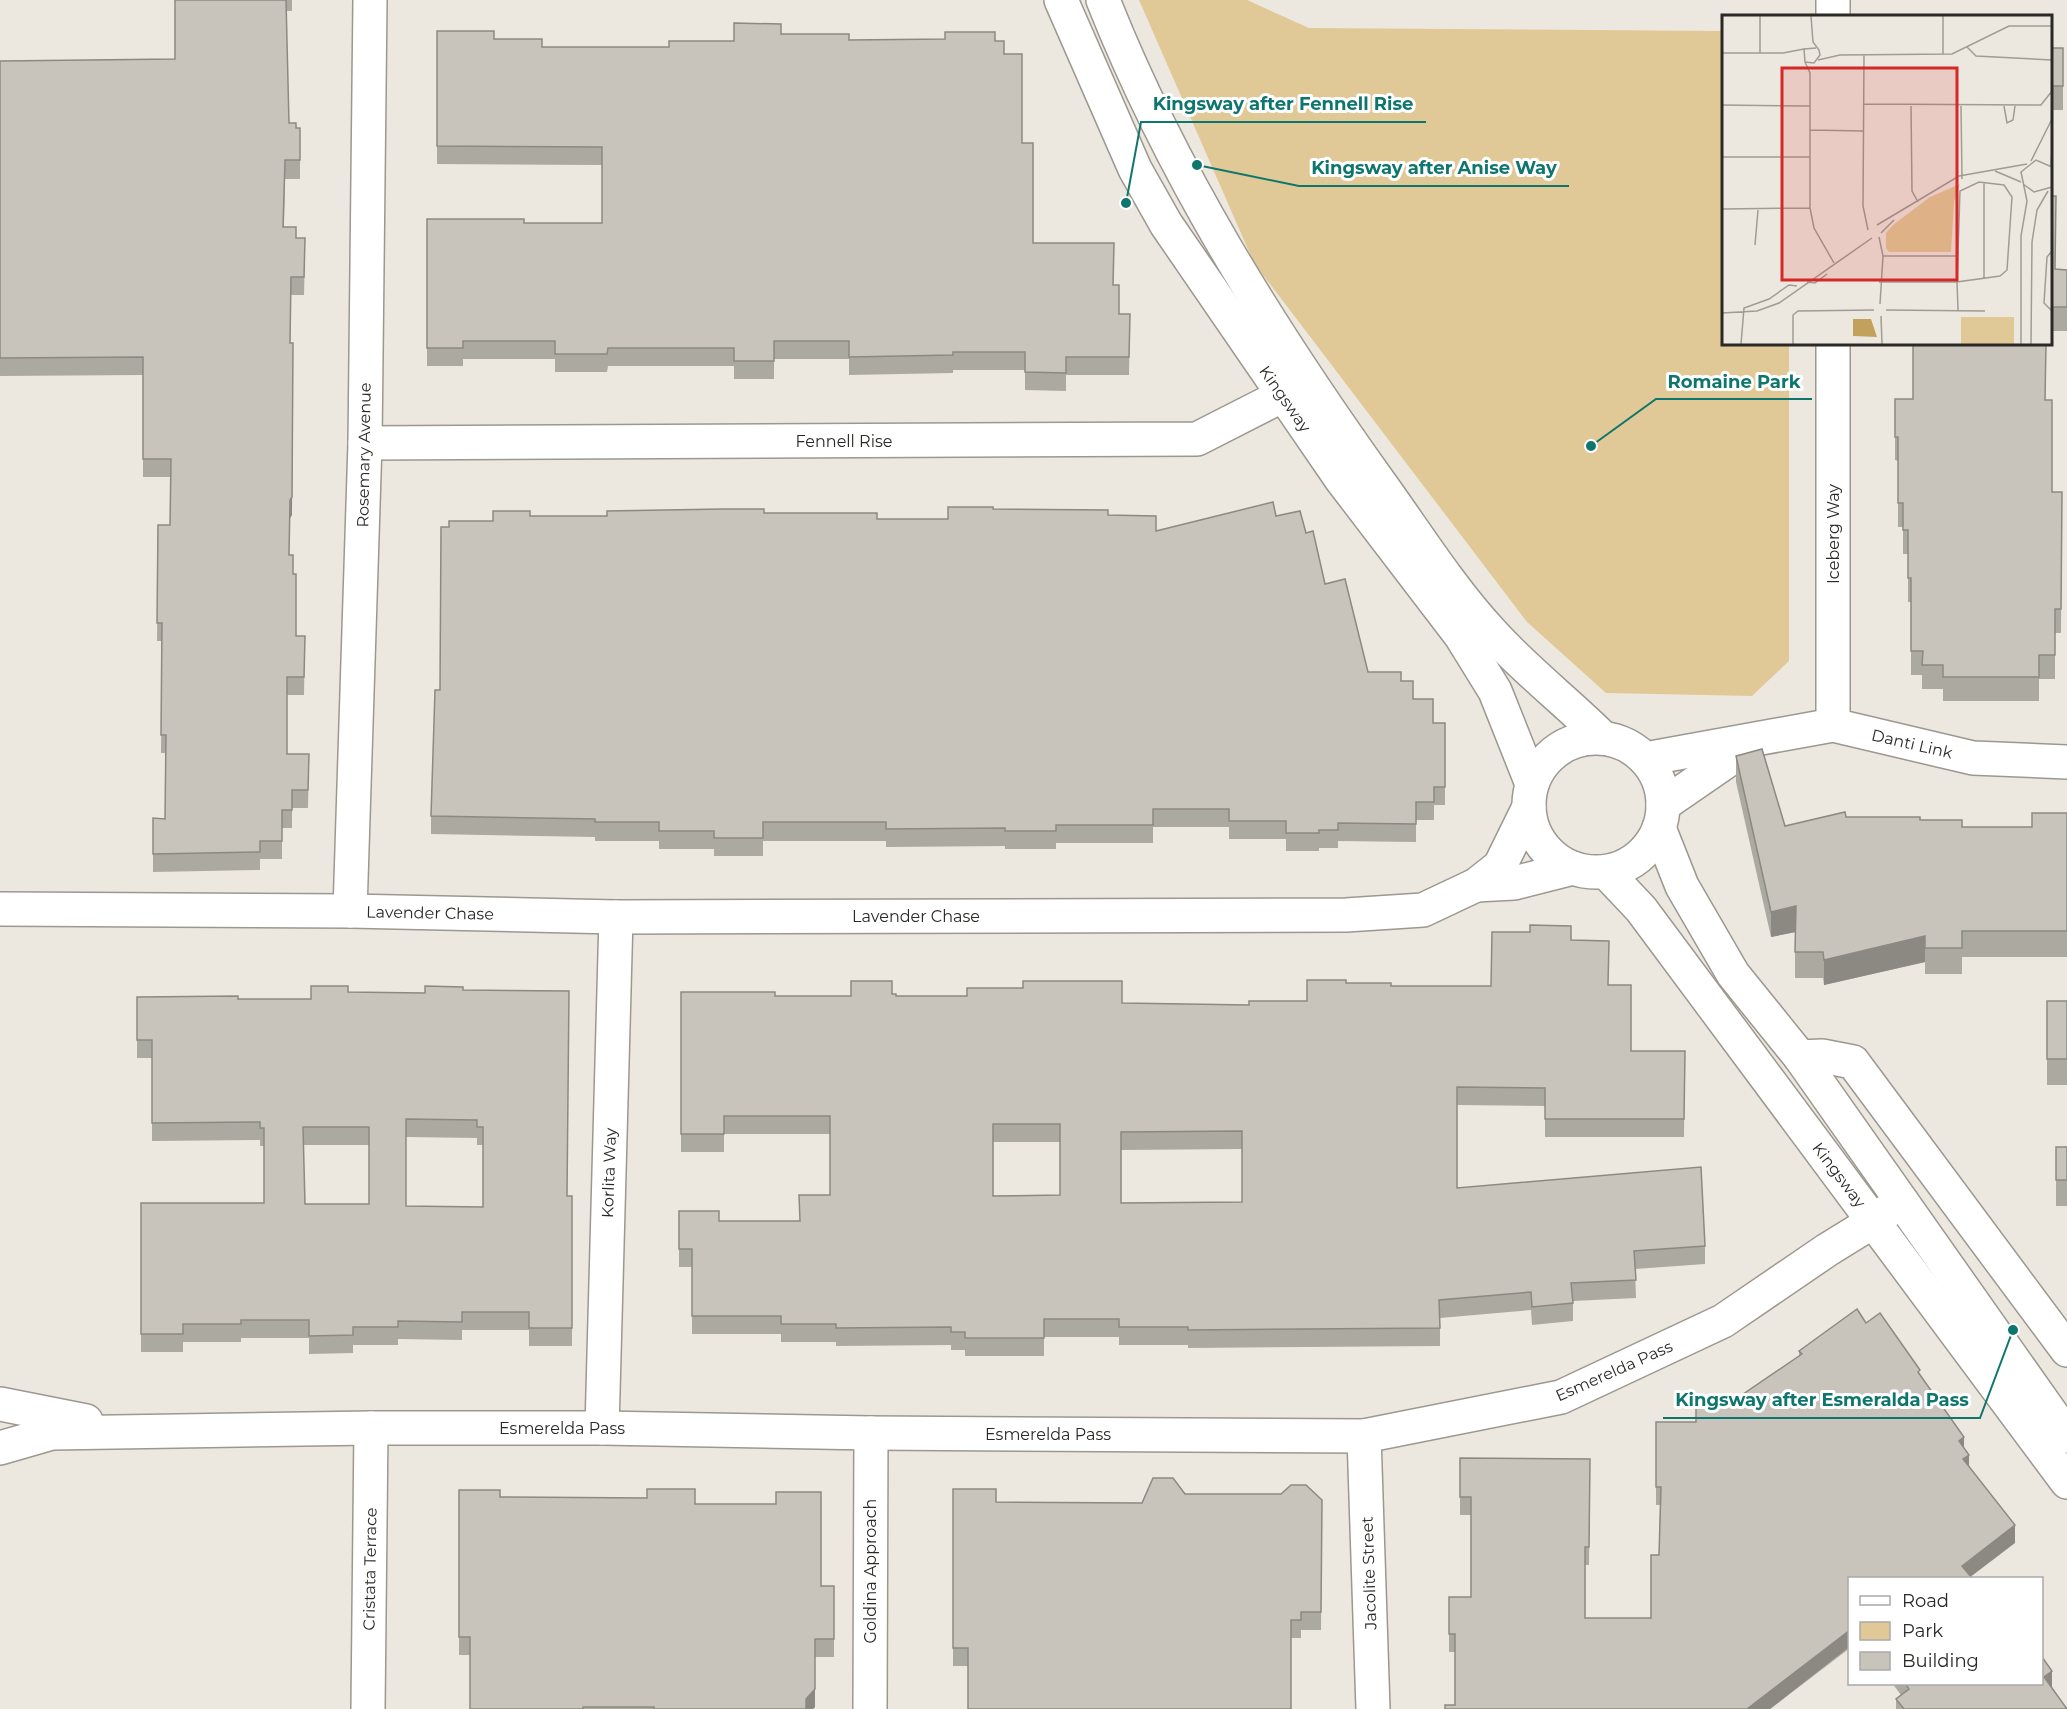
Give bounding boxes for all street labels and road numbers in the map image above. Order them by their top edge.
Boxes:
street label: Kingsway [1255,362,1315,436]
street label: Rosemary Avenue [353,382,375,528]
street label: Fennell Rise [796,432,892,451]
street label: Iceberg Way [1824,484,1843,584]
street label: Danti Link [1870,725,1955,763]
street label: Lavender Chase [366,902,494,924]
street label: Lavender Chase [852,907,980,926]
street label: Korlita Way [598,1127,620,1218]
street label: Kingsway [1808,1139,1870,1212]
street label: Esmerelda Pass [1553,1337,1676,1405]
street label: Esmerelda Pass [499,1419,625,1438]
street label: Esmerelda Pass [985,1425,1111,1444]
street label: Goldina Approach [861,1499,880,1643]
street label: Cristata Terrace [359,1507,381,1631]
street label: Jacolite Street [1358,1516,1381,1631]

